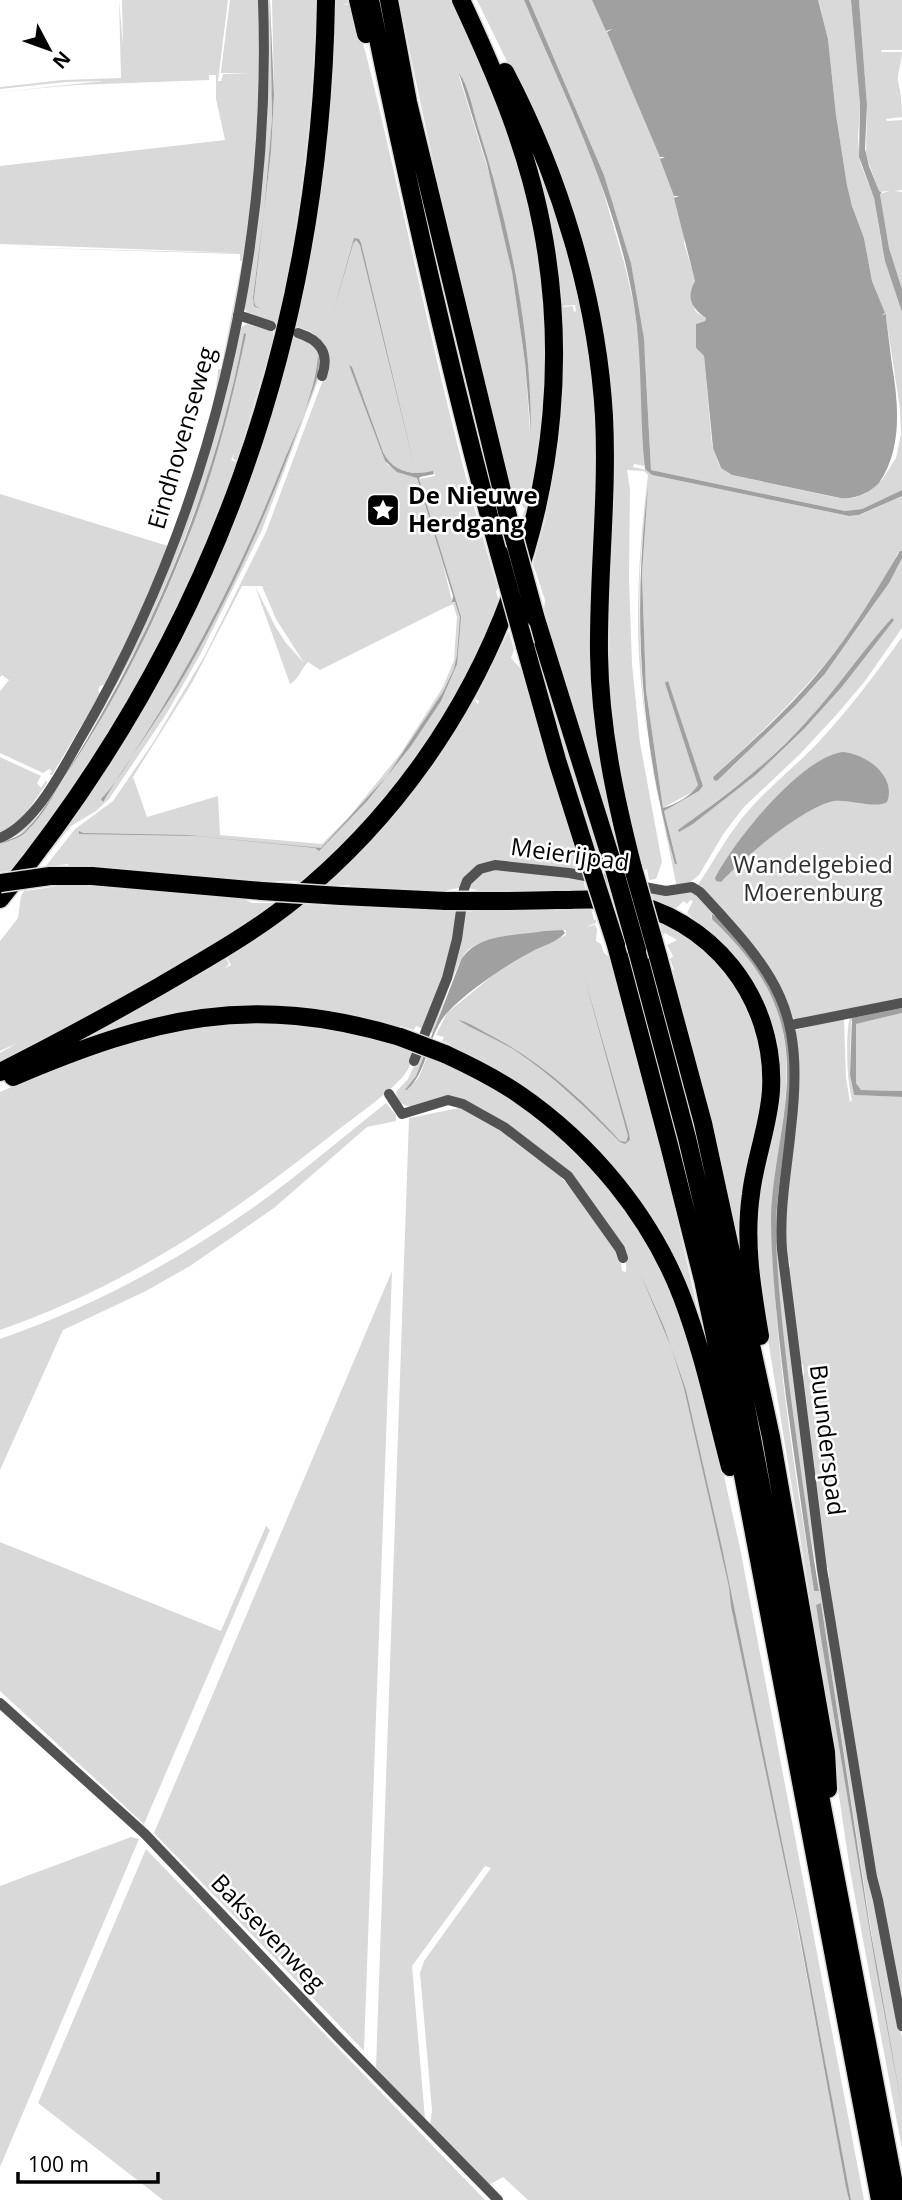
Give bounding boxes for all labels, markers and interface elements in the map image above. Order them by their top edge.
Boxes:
north arrow [14,14,84,84]
text: N [47,46,77,75]
street label: Eindhovenseweg [139,343,222,533]
place label: De Nieuwe Herdgang [408,478,538,539]
place icon: De Nieuwe Herdgang [364,491,402,529]
street label: Meierijpad [509,829,632,878]
park label: Wandelgebied Moerenburg [733,847,893,908]
street label: Buunderspad [803,1362,854,1517]
street label: Baksevenweg [205,1866,334,1998]
scale bar [18,2140,158,2184]
text: 100 m [28,2150,89,2178]

